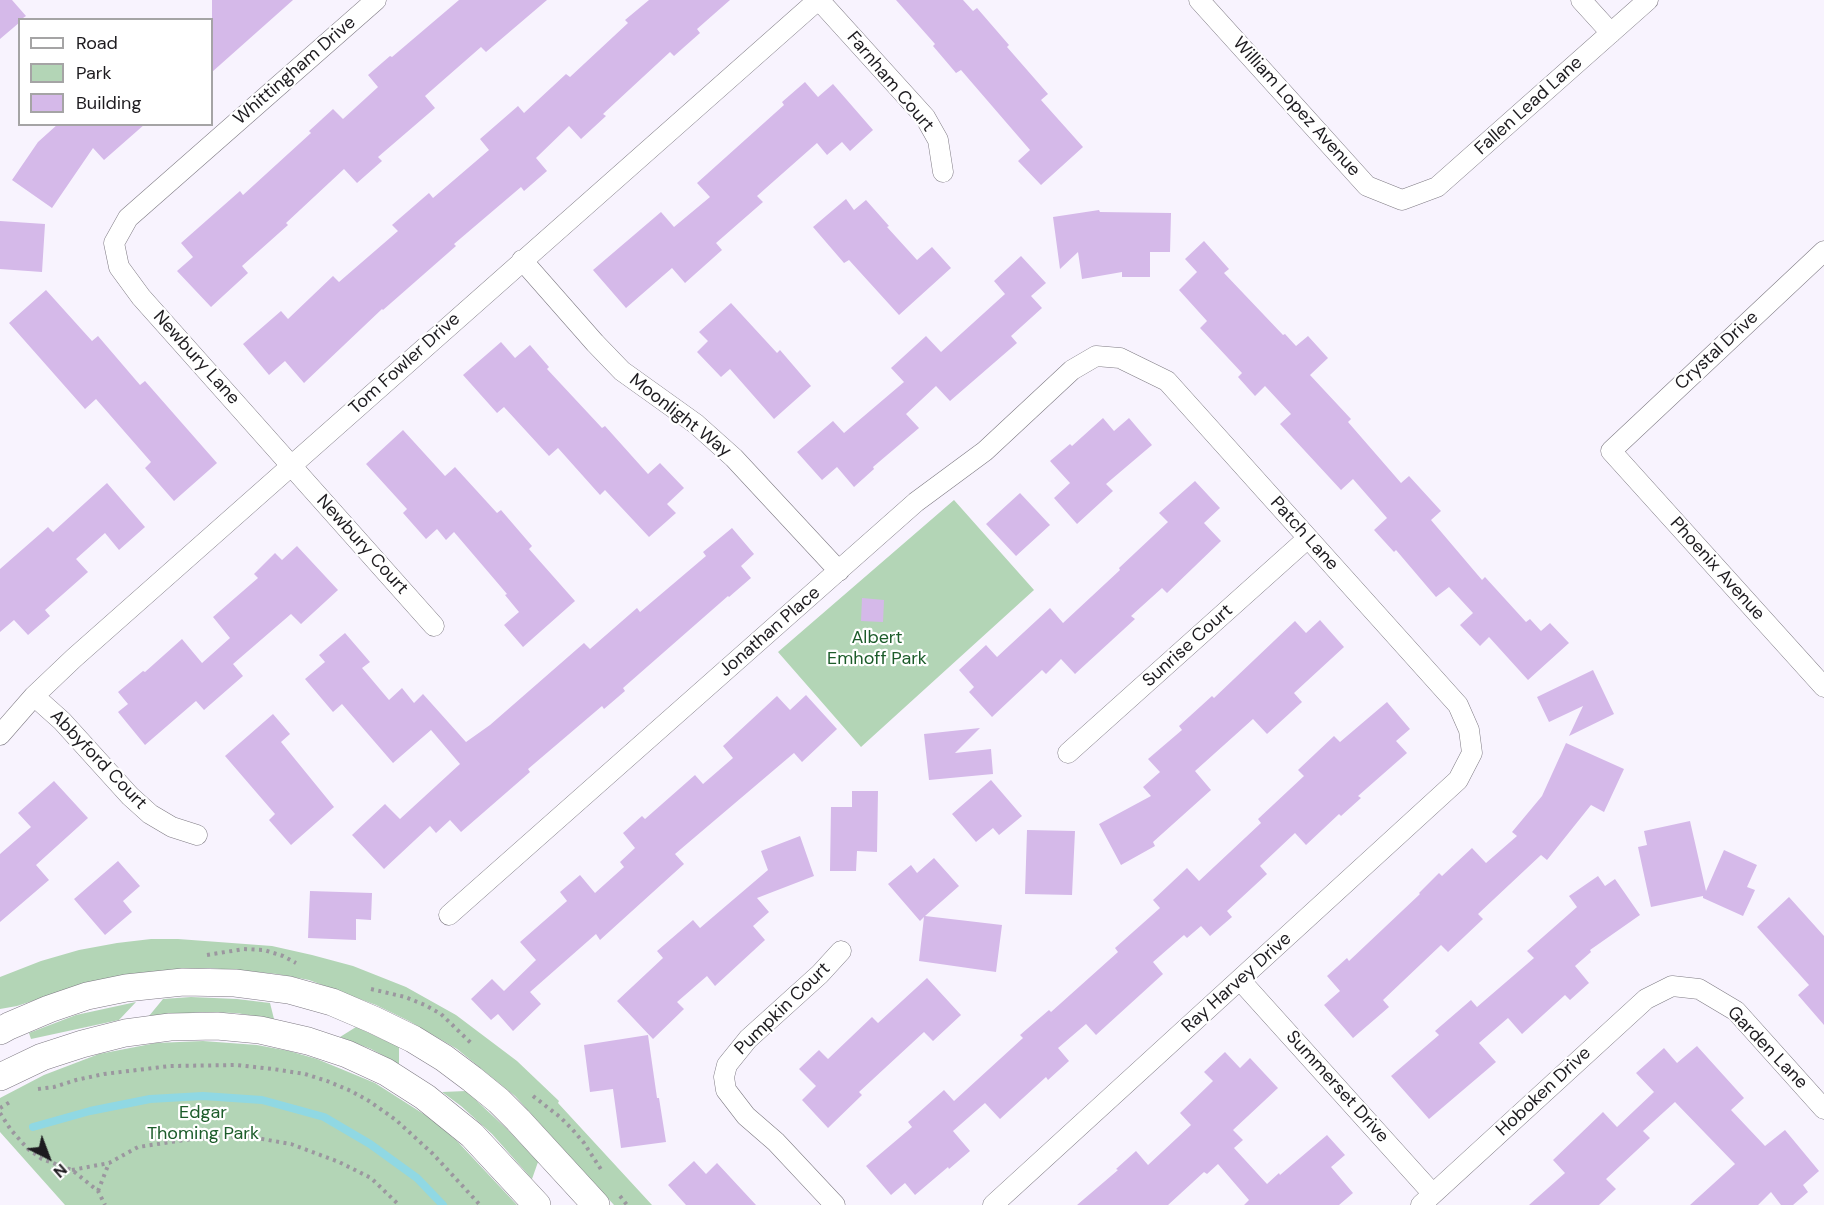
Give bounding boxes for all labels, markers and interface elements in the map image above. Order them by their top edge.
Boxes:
street label: Whittingham Drive [230,12,360,130]
legend [18,18,213,126]
street label: Farnham Court [842,27,938,137]
text: Road [76,31,118,55]
street label: William Lopez Avenue [1228,33,1364,181]
street label: Fallen Lead Lane [1471,52,1587,160]
text: Park [76,61,112,85]
text: Building [76,91,141,115]
street label: Newbury Lane [148,307,244,409]
street label: Crystal Drive [1671,307,1763,395]
street label: Tom Fowler Drive [345,309,465,419]
street label: Moonlight Way [625,369,735,463]
street label: Newbury Court [312,491,412,599]
street label: Patch Lane [1265,493,1343,575]
street label: Phoenix Avenue [1665,513,1769,625]
street label: Jonathan Place [715,582,825,682]
street label: Sunrise Court [1139,600,1237,692]
park label: Albert Emhoff Park [827,627,927,670]
street label: Abbyford Court [45,706,151,814]
street label: Ray Harvey Drive [1178,928,1296,1038]
street label: Pumpkin Court [731,958,835,1060]
street label: Garden Lane [1722,1002,1812,1094]
street label: Summerset Drive [1281,1027,1393,1147]
street label: Hoboken Drive [1492,1043,1596,1141]
park label: Edgar Thoming Park [147,1102,259,1144]
north arrow [18,1127,78,1187]
text: N [49,1159,72,1182]

